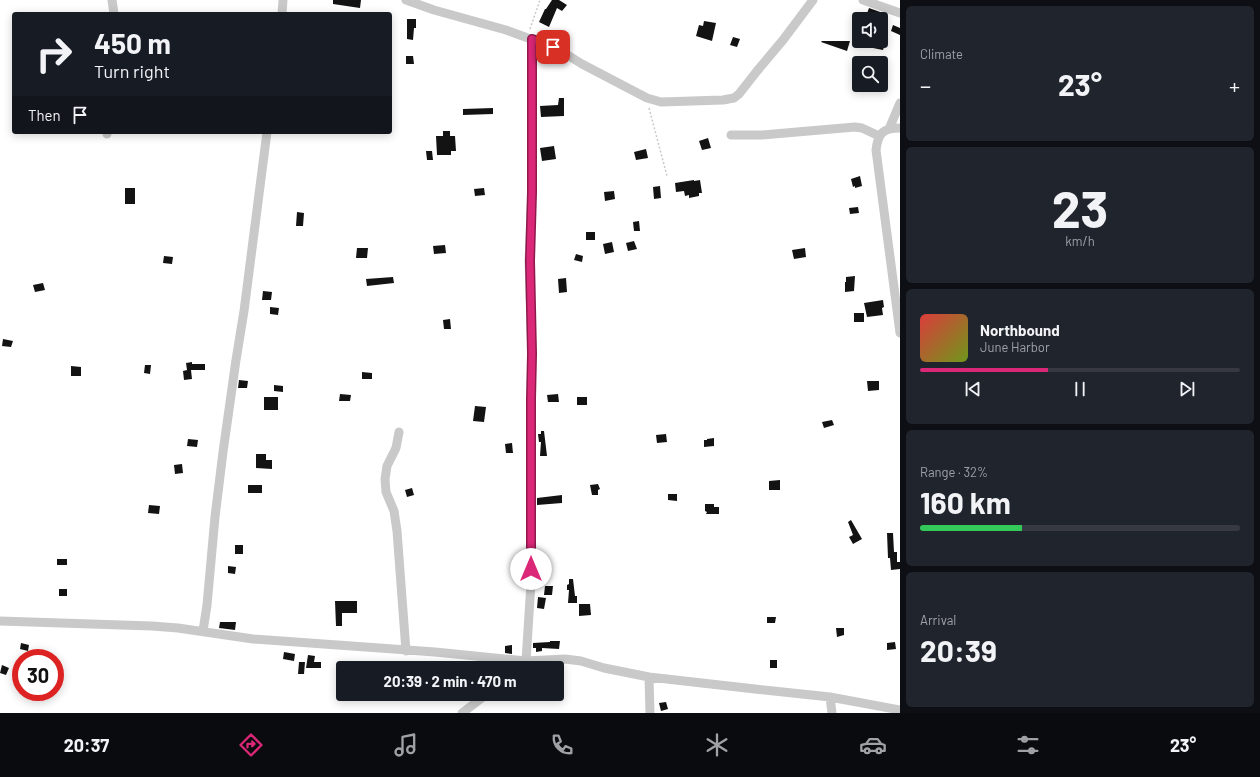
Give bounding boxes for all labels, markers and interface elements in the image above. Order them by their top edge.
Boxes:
map controls [852,12,888,92]
button: sound [852,12,888,48]
text: 450 m [94,26,171,60]
icon: right [28,28,80,80]
pin [536,30,570,64]
icon: arrive [542,36,564,58]
text: Climate [920,46,963,62]
button: search [852,56,888,92]
text: Turn right [94,60,170,82]
text: 23° [1058,66,1102,102]
text: − [920,72,931,98]
text: + [1229,72,1240,98]
icon: arrive [69,104,91,126]
text: Then [28,106,61,124]
text: 23 [1052,176,1108,238]
text: km/h [1065,233,1095,249]
text: Northbound [980,321,1060,339]
text: June Harbor [980,339,1050,355]
icon: previous [962,378,984,400]
icon: pause [1069,378,1091,400]
icon: next [1176,378,1198,400]
text: Range · 32% [920,464,988,480]
text: 160 km [920,484,1011,520]
position arrow [510,548,552,590]
text: Arrival [920,612,956,628]
text: 20:39 [920,632,997,668]
speed limit sign: 30 [12,649,64,701]
text: 20:39 · 2 min · 470 m [384,672,517,690]
icon: directions [237,731,265,759]
icon: music [392,731,420,759]
icon: phone [548,731,576,759]
icon: climate [703,731,731,759]
icon: car [859,731,887,759]
icon: filters [1014,731,1042,759]
text: 20:37 [64,734,109,756]
text: 23° [1170,734,1196,756]

